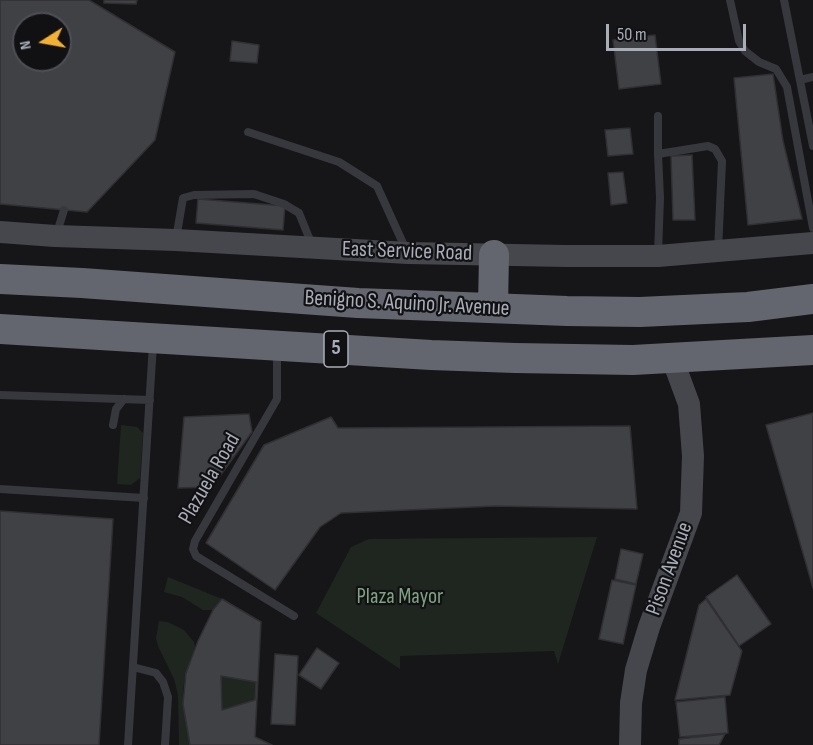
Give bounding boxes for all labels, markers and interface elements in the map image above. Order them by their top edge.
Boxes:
north arrow [12,12,72,72]
scale bar [609,12,748,50]
text: 50 m [617,24,647,45]
text: N [16,39,36,51]
street label: East Service Road [341,237,473,267]
street label: Benigno S. Aquino Jr. Avenue [304,285,510,323]
road number: 5 [324,331,348,367]
street label: Plazuela Road [173,429,247,529]
street label: Pison Avenue [641,519,699,619]
park label: Plaza Mayor [357,584,443,610]

